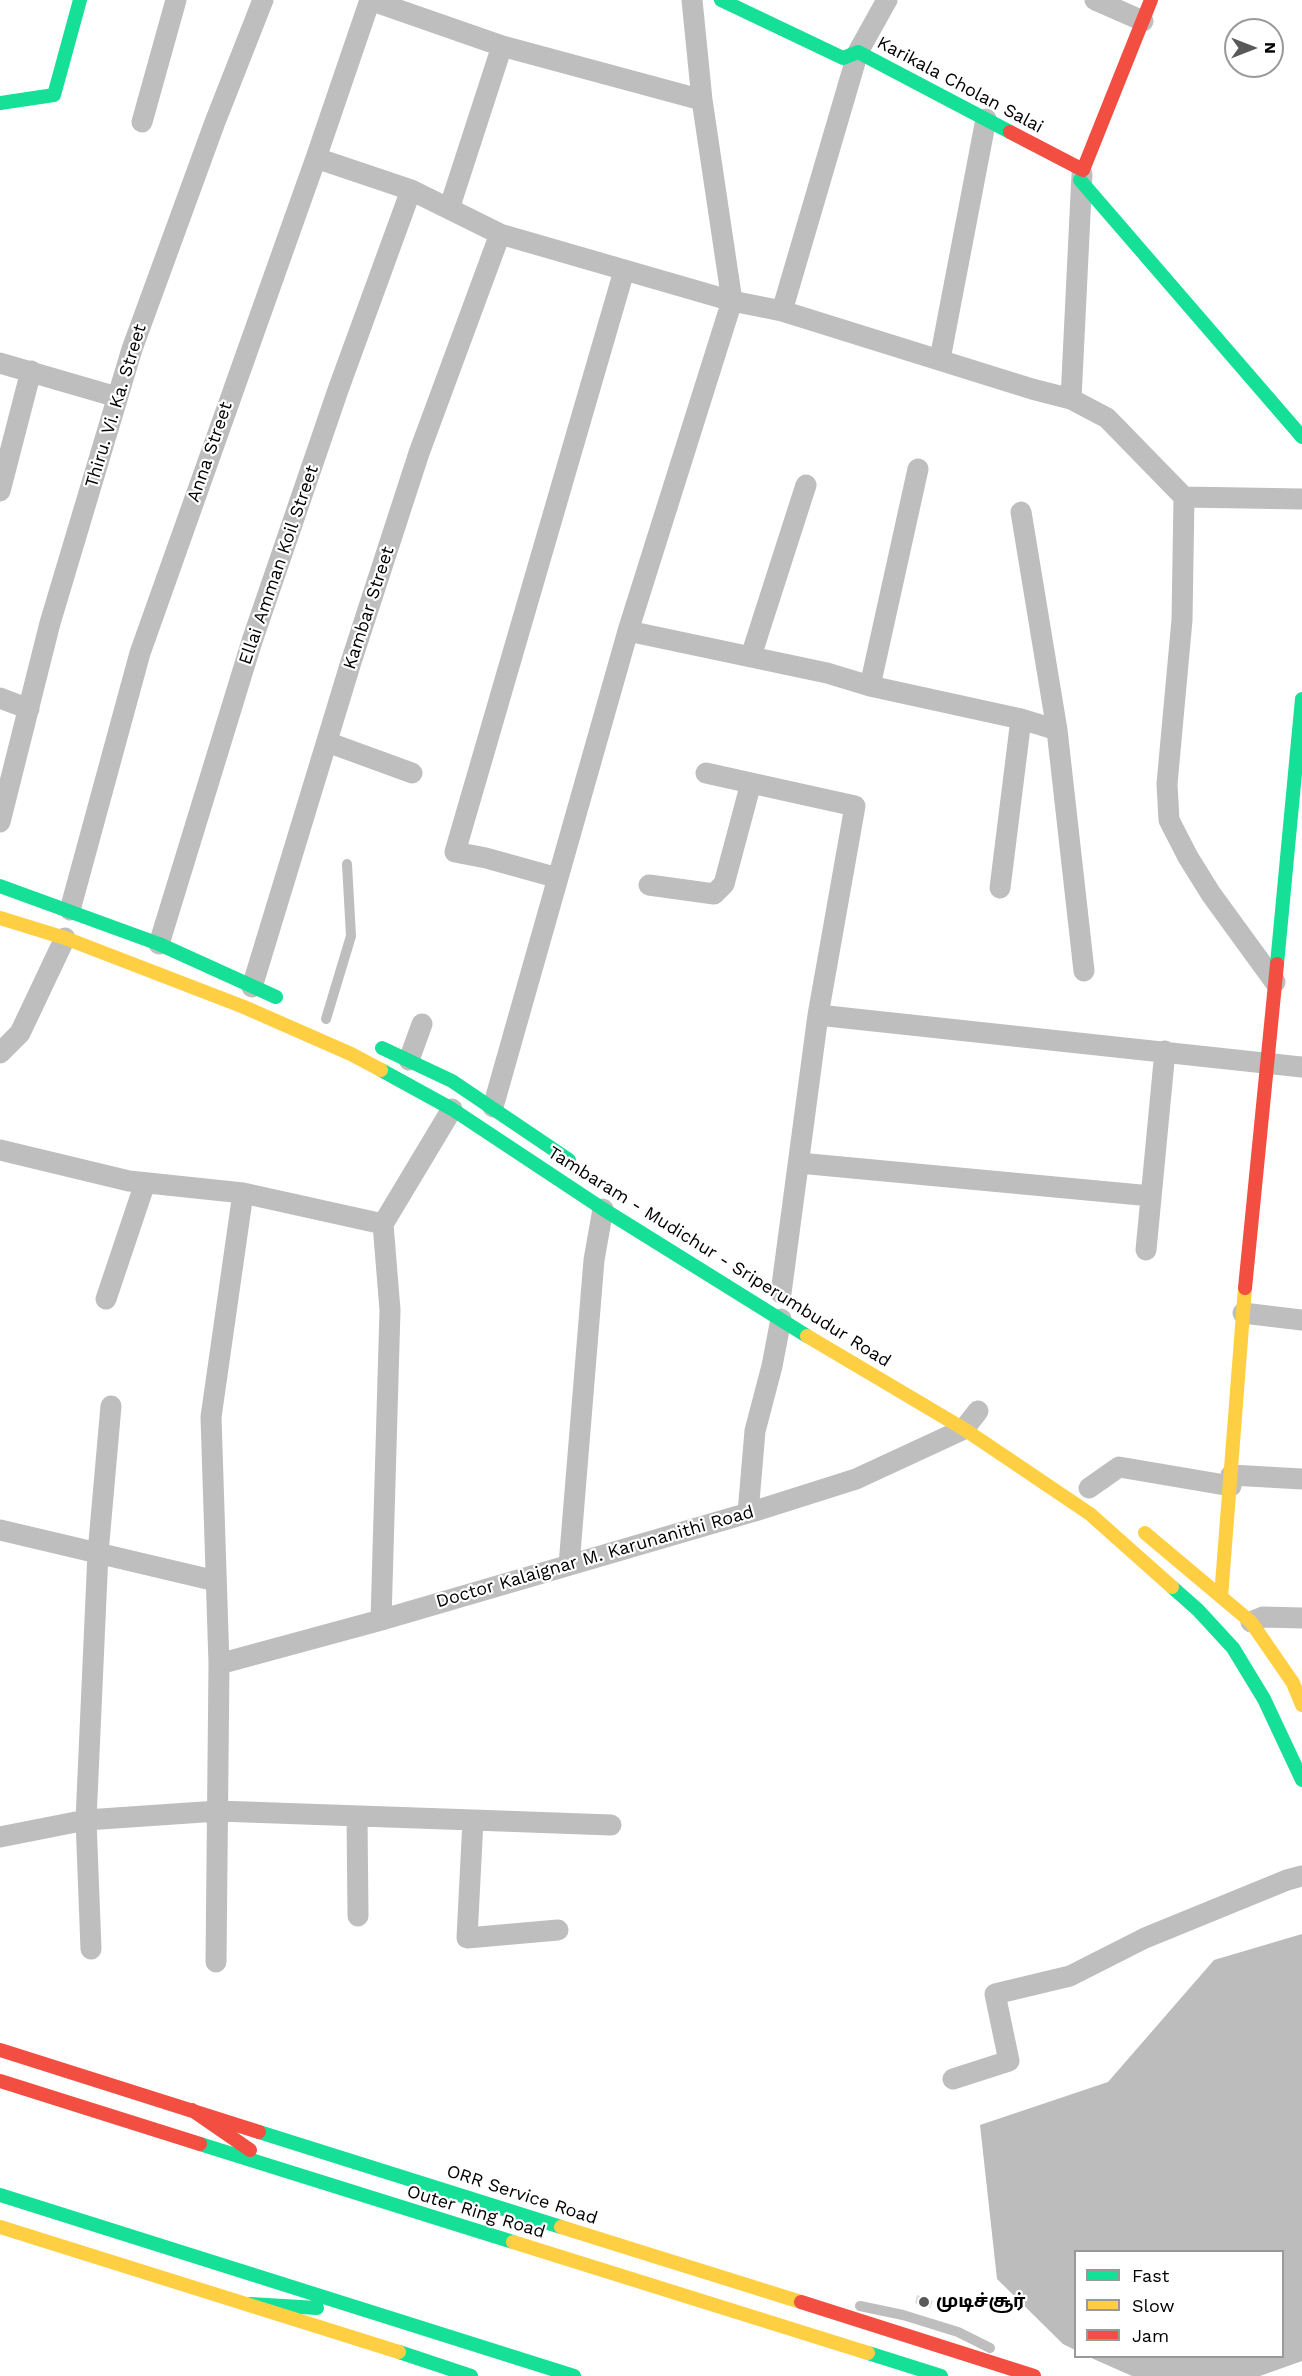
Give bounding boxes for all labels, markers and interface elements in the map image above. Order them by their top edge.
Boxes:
north arrow [1224,18,1284,78]
street label: Karikala Cholan Salai [873,32,1047,138]
text: N [1261,42,1280,54]
street label: Thiru. Vi. Ka. Street [81,322,151,490]
street label: Anna Street [183,399,237,505]
street label: Ellai Amman Koil Street [235,462,323,668]
street label: Kambar Street [339,544,399,672]
street label: Tambaram - Mudichur - Sriperumbudur Road [544,1142,894,1372]
street label: Doctor Kalaignar M. Karunanithi Road [434,1501,756,1613]
street label: ORR Service Road [444,2160,600,2230]
street label: Outer Ring Road [404,2181,548,2243]
legend [1074,2250,1284,2358]
text: Fast [1132,2265,1169,2286]
place label: முடிச்சூர் [936,2291,1026,2313]
marker: முடிச்சூர் [917,2295,931,2309]
text: Slow [1132,2295,1175,2316]
text: Jam [1132,2325,1169,2346]

